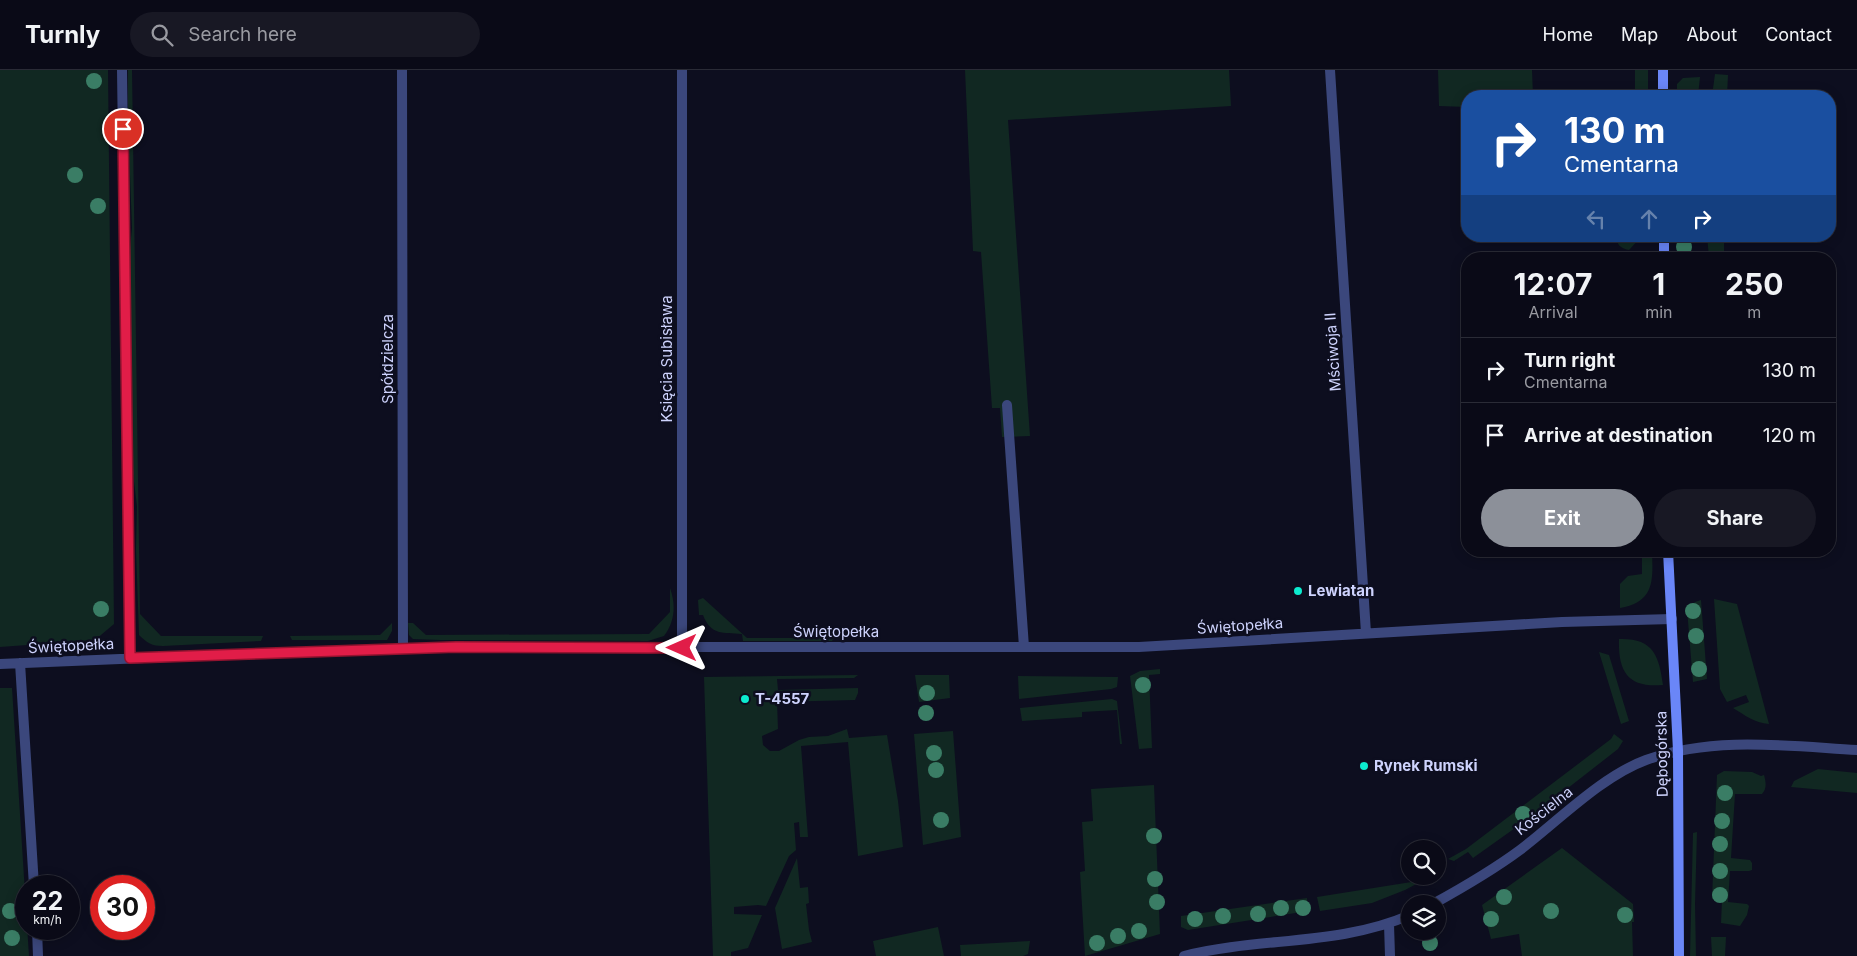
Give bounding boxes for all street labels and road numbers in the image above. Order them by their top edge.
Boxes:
street label: Księcia Subisława [657,295,676,423]
street label: Mściwoja II [1320,312,1345,392]
street label: Spółdzielcza [378,314,397,404]
street label: Świętopełka [1196,613,1284,638]
street label: Świętopełka [793,622,879,641]
street label: Świętopełka [27,634,115,657]
street label: Dębogórska [1651,711,1672,797]
street label: Kościelna [1511,782,1576,839]

